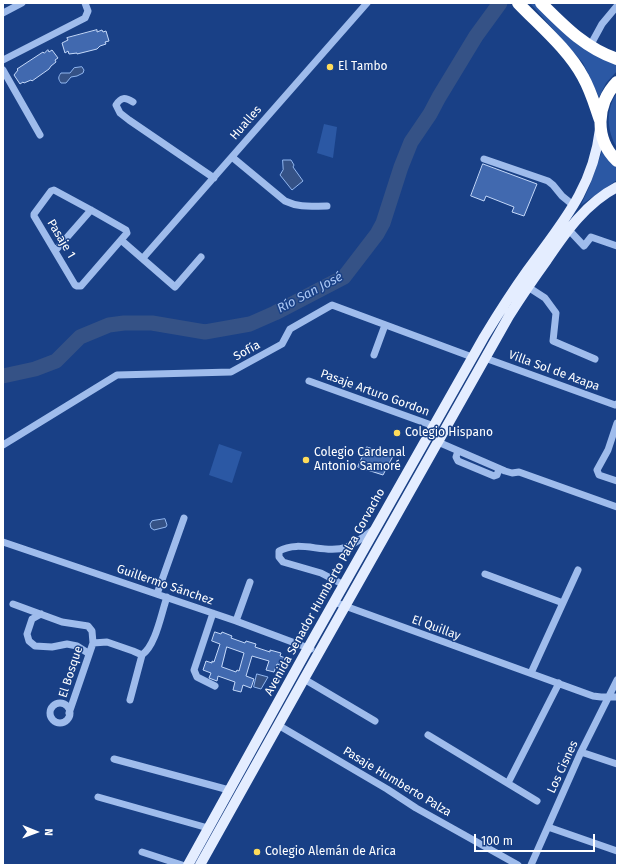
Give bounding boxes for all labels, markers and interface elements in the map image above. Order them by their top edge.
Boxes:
place label: El Tambo [338,60,388,74]
marker: El Tambo [325,62,335,72]
street label: Hualles [227,103,265,143]
street label: Pasaje 1 [44,217,78,261]
water label: Río San José [275,269,345,317]
street label: Sofía [231,338,263,364]
street label: Villa Sol de Azapa [506,348,602,394]
street label: Pasaje Arturo Gordon [318,367,432,419]
place label: Colegio Hispano [405,426,493,440]
marker: Colegio Hispano [392,428,402,438]
place label: Colegio Cardenal Antonio Samoré [314,446,405,474]
marker: Colegio Cardenal Antonio Samoré [301,455,311,465]
street label: Avenida Senador Humberto Palza Corvacho [262,486,388,698]
street label: Guillermo Sánchez [115,562,215,608]
street label: El Quillay [410,613,462,643]
street label: El Bosque [56,644,86,700]
street label: Los Cisnes [545,738,581,796]
street label: Pasaje Humberto Palza [340,744,454,820]
north arrow [16,812,56,852]
scale bar [476,826,597,852]
text: N [42,828,55,836]
text: 100 m [481,834,513,848]
place label: Colegio Alemán de Arica [265,845,396,859]
marker: Colegio Alemán de Arica [252,847,262,857]

